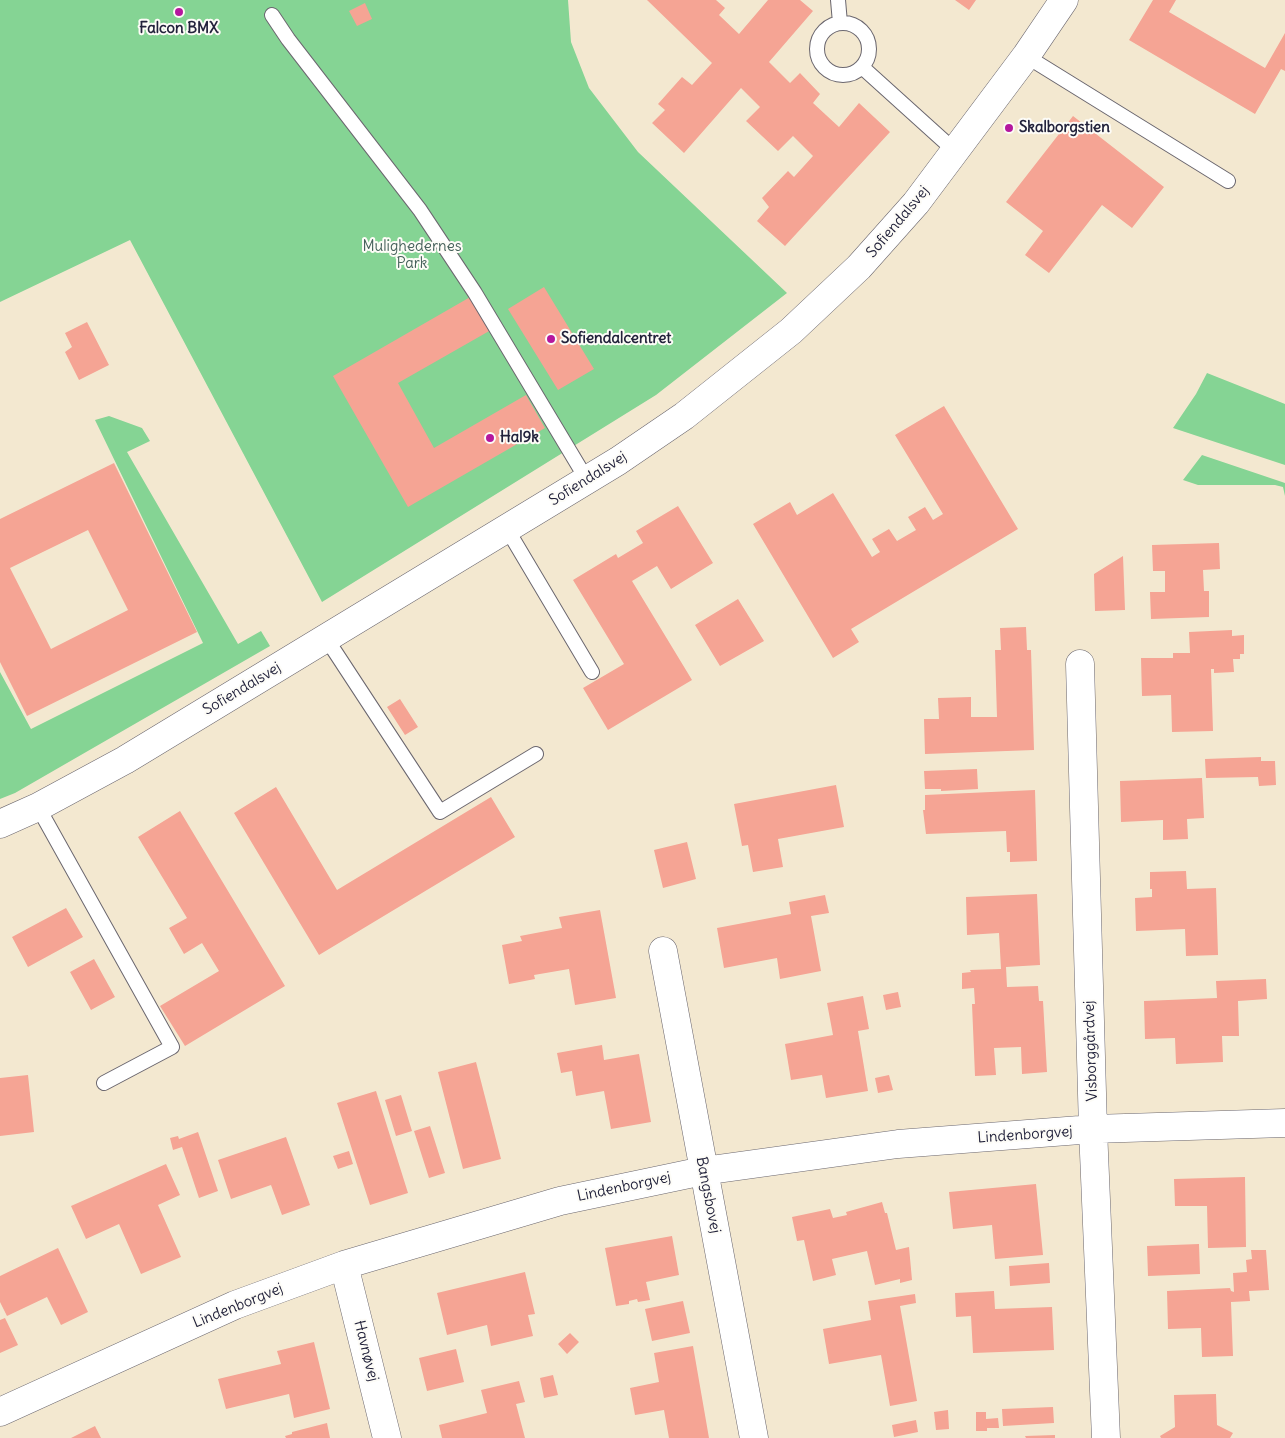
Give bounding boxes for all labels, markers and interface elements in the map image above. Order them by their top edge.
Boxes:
marker: Falcon BMX [173,6,185,18]
place label: Falcon BMX [139,20,219,38]
place label: Skalborgstien [1019,119,1110,137]
marker: Skalborgstien [1003,122,1015,134]
street label: Sofiendalsvej [863,183,933,261]
park label: Mulighedernes Park [362,238,462,273]
place label: Sofiendalcentret [561,330,671,348]
marker: Sofiendalcentret [545,333,557,345]
place label: Hal9k [500,429,539,447]
marker: Hal9k [484,432,496,444]
street label: Sofiendalsvej [546,448,630,510]
street label: Sofiendalsvej [200,659,284,719]
street label: Visborggårdvej [1080,1000,1102,1102]
street label: Lindenborgvej [977,1123,1073,1147]
street label: Bangsbovej [692,1155,724,1235]
street label: Lindenborgvej [575,1168,673,1206]
street label: Lindenborgvej [190,1280,286,1332]
street label: Havnøvej [350,1319,382,1383]

